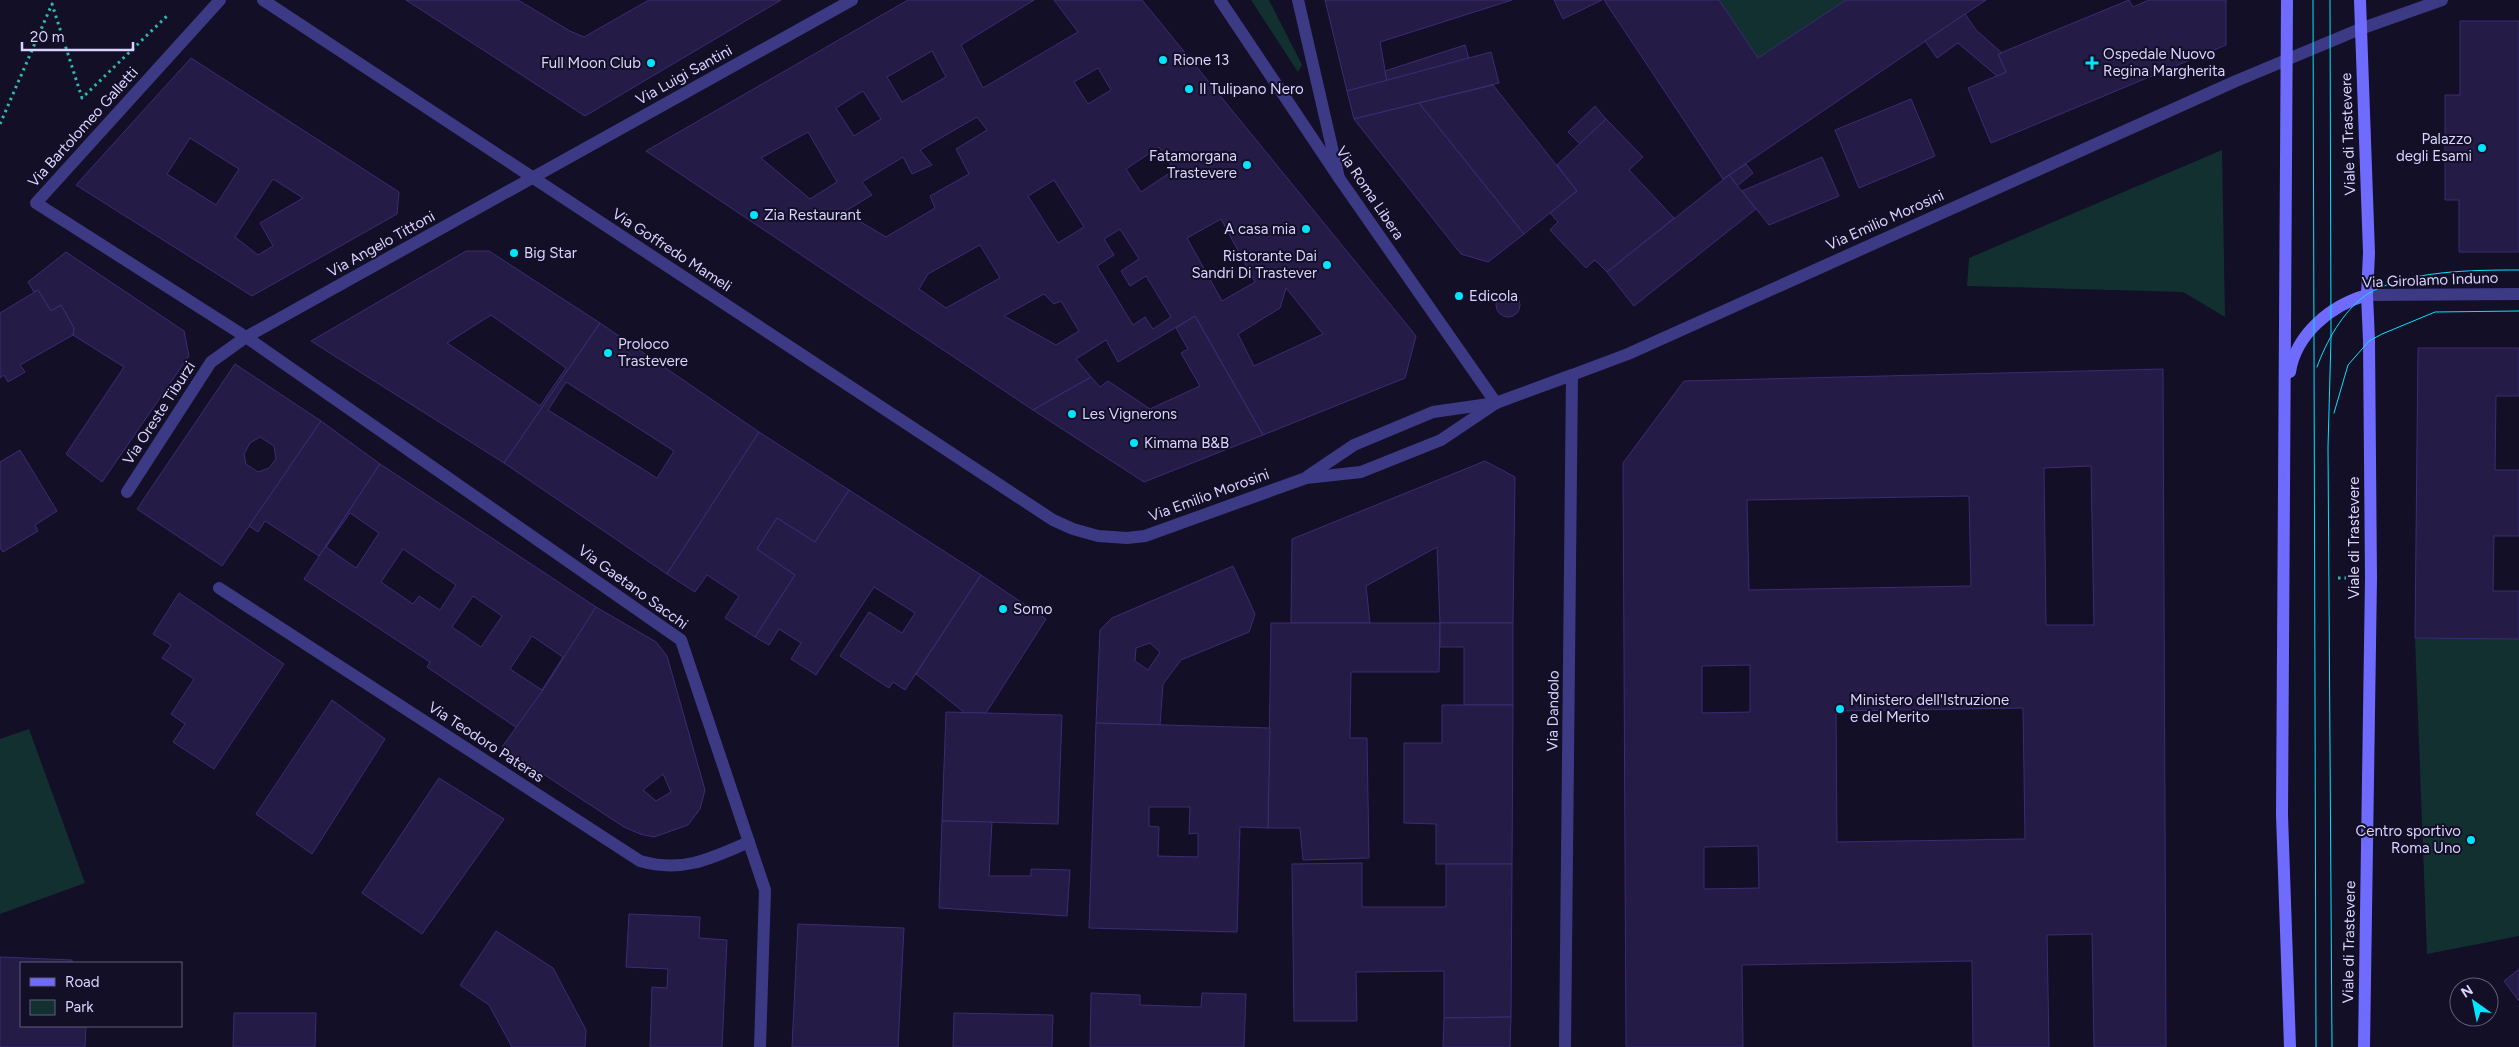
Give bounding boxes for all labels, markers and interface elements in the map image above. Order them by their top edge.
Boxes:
scale bar [22,20,134,52]
text: 20 m [30,28,64,46]
street label: Via Luigi Santini [633,41,735,109]
place label: Ospedale Nuovo Regina Margherita [2103,45,2225,80]
place label: Rione 13 [1173,51,1229,69]
place label: Full Moon Club [541,54,641,72]
marker: Rione 13 [1157,54,1169,66]
marker: Ospedale Nuovo Regina Margherita [2085,56,2099,70]
marker: Full Moon Club [645,57,657,69]
street label: Via Bartolomeo Galletti [24,63,142,191]
street label: Viale di Trastevere [2337,72,2359,196]
place label: Il Tulipano Nero [1199,80,1304,98]
marker: Il Tulipano Nero [1183,83,1195,95]
place label: Palazzo degli Esami [2396,130,2472,165]
marker: Palazzo degli Esami [2476,142,2488,154]
street label: Via Roma Libera [1332,143,1408,243]
place label: Fatamorgana Trastevere [1149,147,1237,182]
marker: Fatamorgana Trastevere [1241,159,1253,171]
street label: Via Emilio Morosini [1823,186,1947,254]
street label: Via Goffredo Mameli [609,205,735,295]
place label: Zia Restaurant [764,206,862,224]
street label: Via Angelo Tittoni [324,207,438,281]
marker: Zia Restaurant [748,209,760,221]
place label: A casa mia [1224,220,1296,238]
marker: A casa mia [1300,223,1312,235]
place label: Big Star [524,244,577,262]
marker: Big Star [508,247,520,259]
place label: Ristorante Dai Sandri Di Trastever [1191,247,1317,282]
marker: Ristorante Dai Sandri Di Trastever [1321,259,1333,271]
street label: Via Girolamo Induno [2361,269,2499,291]
place label: Edicola [1469,287,1518,305]
marker: Edicola [1453,290,1465,302]
place label: Proloco Trastevere [618,335,688,370]
marker: Proloco Trastevere [602,347,614,359]
street label: Via Oreste Tiburzi [119,358,199,468]
place label: Les Vignerons [1082,405,1177,423]
marker: Les Vignerons [1066,408,1078,420]
place label: Kimama B&B [1144,434,1229,452]
marker: Kimama B&B [1128,437,1140,449]
street label: Via Emilio Morosini [1146,465,1272,525]
street label: Viale di Trastevere [2345,477,2363,599]
street label: Via Gaetano Sacchi [575,541,691,633]
place label: Somo [1013,600,1053,618]
marker: Somo [997,603,1009,615]
street label: Via Dandolo [1543,670,1563,752]
place label: Ministero dell'Istruzione e del Merito [1850,691,2009,726]
street label: Via Teodoro Pateras [425,698,547,786]
marker: Ministero dell'Istruzione e del Merito [1834,703,1846,715]
place label: Centro sportivo Roma Uno [2355,822,2461,857]
marker: Centro sportivo Roma Uno [2465,834,2477,846]
street label: Viale di Trastevere [2339,881,2359,1003]
legend [20,962,182,1027]
text: Road [65,973,100,991]
north arrow [2449,977,2499,1027]
text: N [2458,981,2476,1002]
text: Park [65,998,94,1016]

